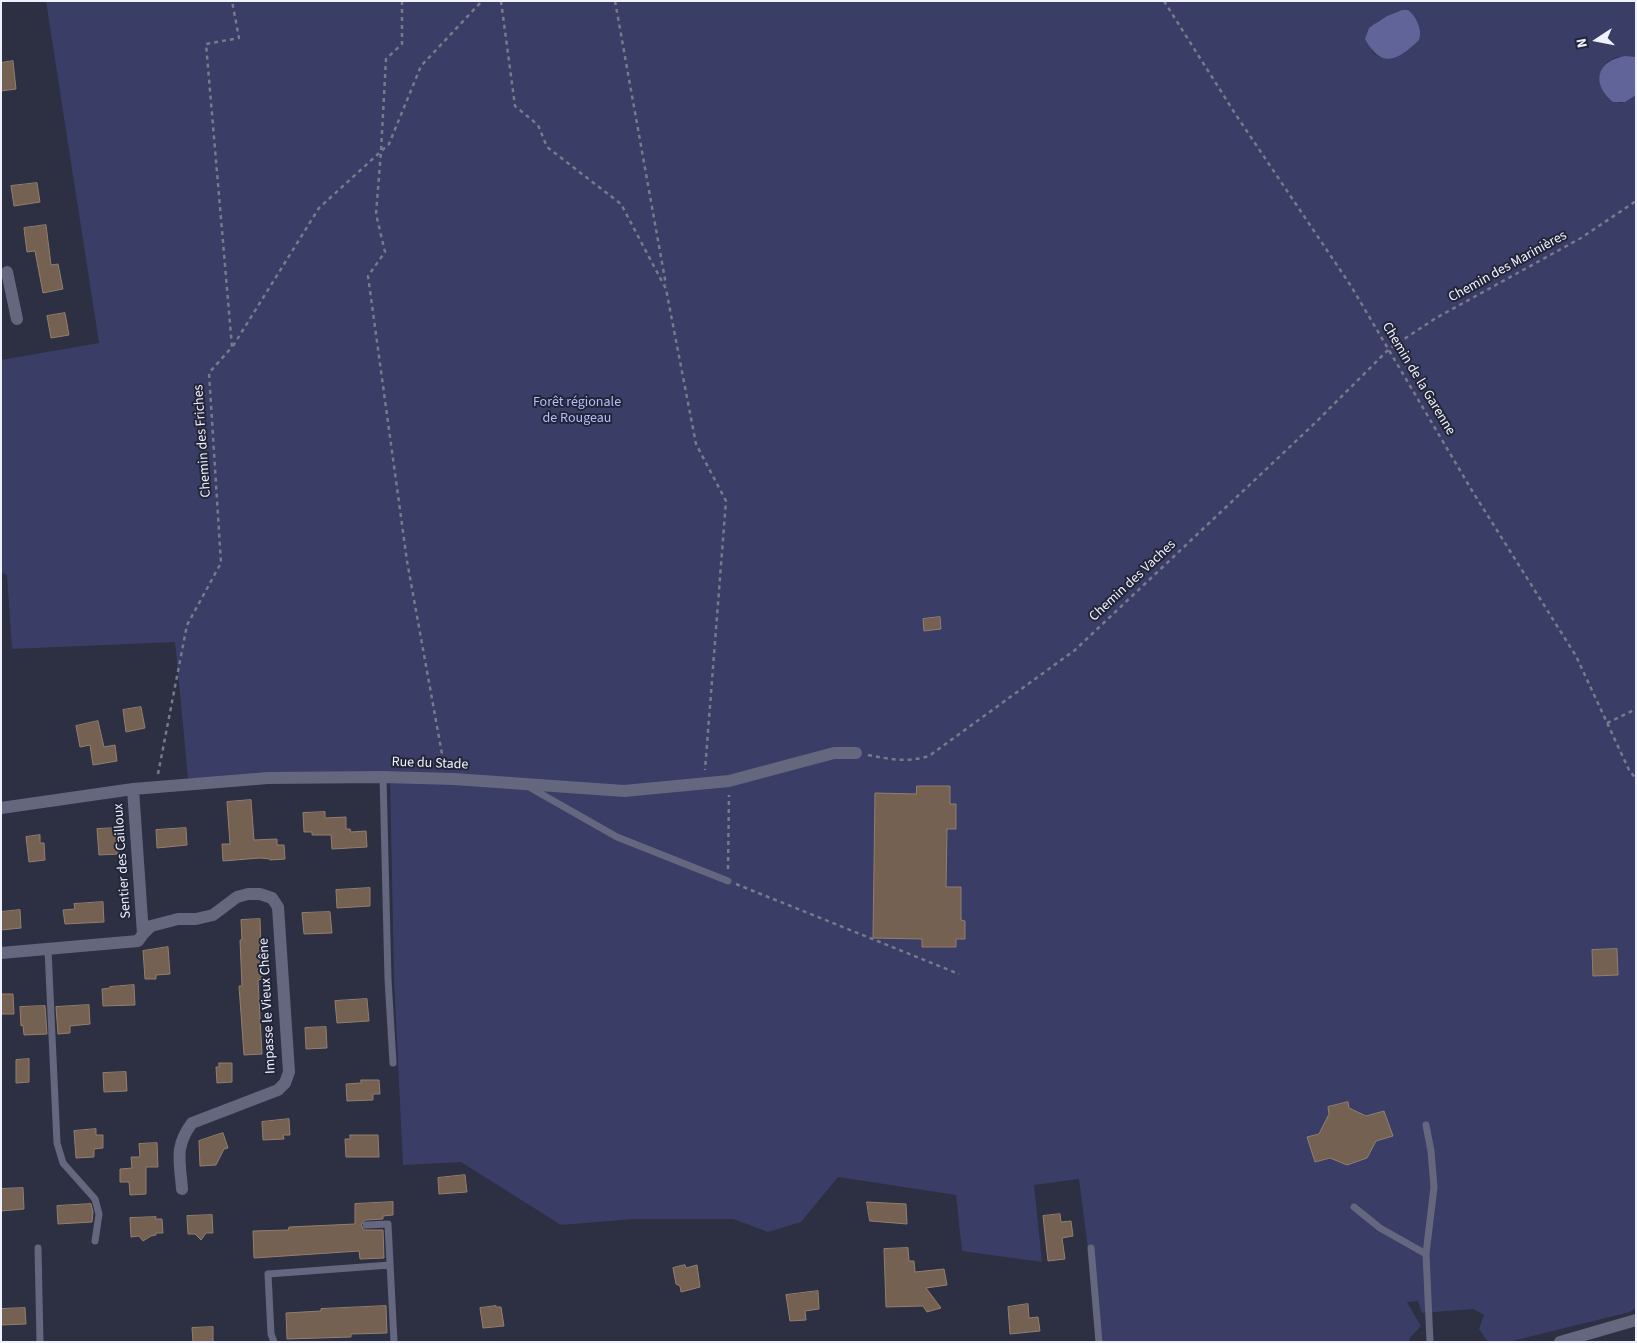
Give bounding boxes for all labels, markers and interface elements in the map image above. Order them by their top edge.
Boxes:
north arrow [1572,15,1622,65]
text: N [1572,36,1593,49]
street label: Chemin des Marinières [1446,228,1570,306]
street label: Chemin de la Garenne [1378,320,1458,438]
street label: Chemin des Friches [191,384,215,498]
park label: Forêt régionale de Rougeau [533,395,621,428]
street label: Chemin des Vaches [1086,537,1180,625]
street label: Rue du Stade [391,754,469,774]
street label: Sentier des Cailloux [111,803,135,919]
street label: Impasse le Vieux Chêne [256,938,280,1074]

